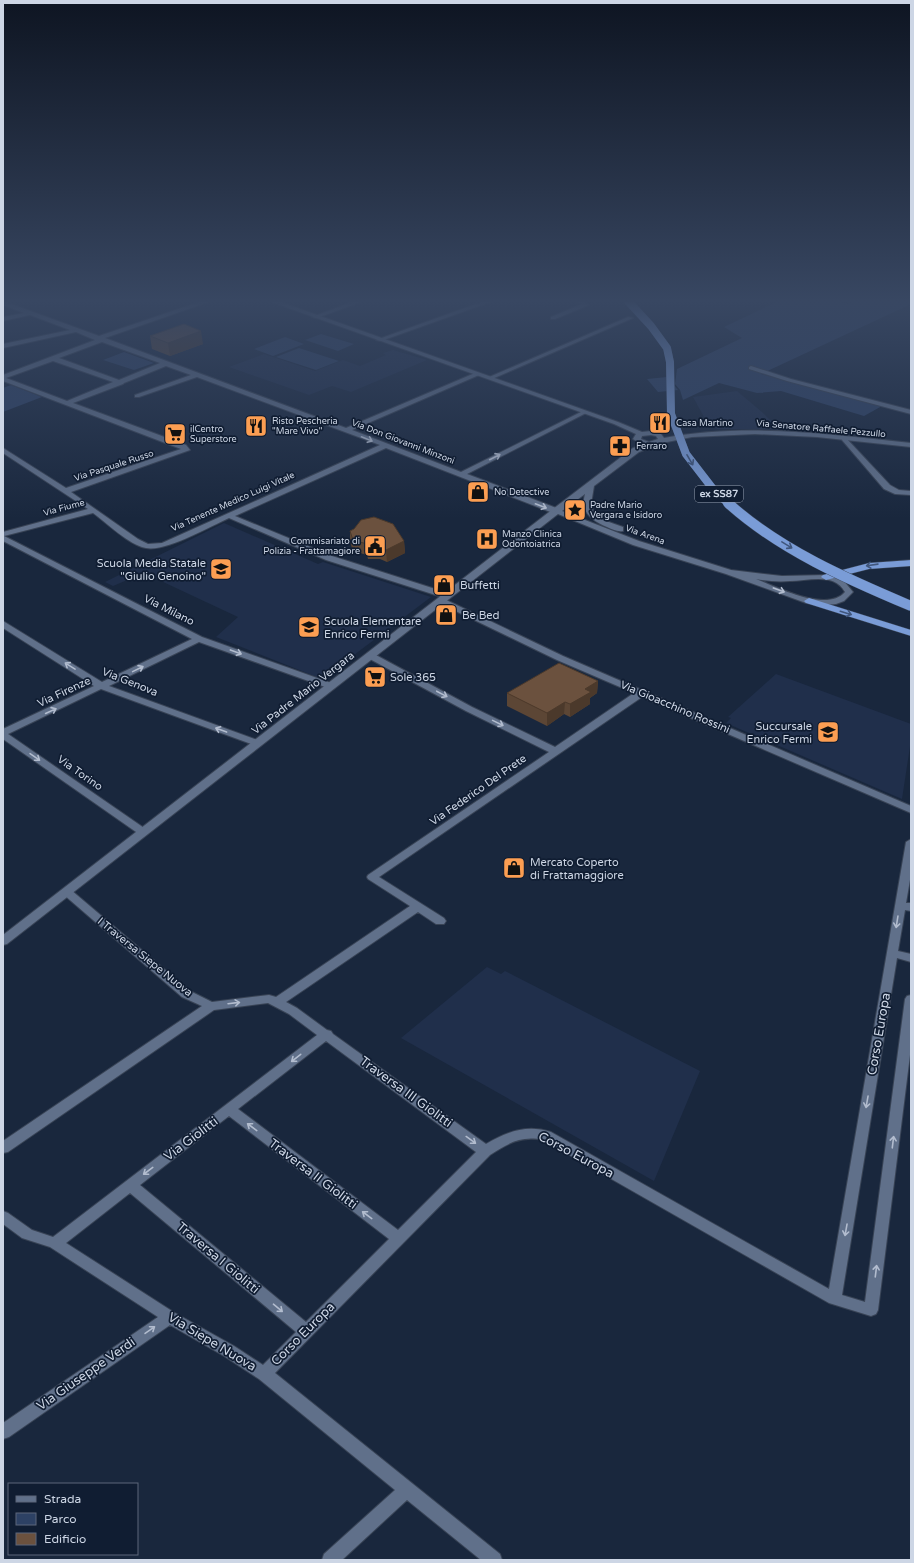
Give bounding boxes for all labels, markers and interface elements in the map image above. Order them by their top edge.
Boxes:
restaurant icon: Casa Martino [647,410,673,436]
restaurant icon: Risto Pescheria "Mare Vivo" [243,413,269,439]
place label: Risto Pescheria "Mare Vivo" [272,416,338,437]
street label: Via Don Giovanni Minzoni [350,417,456,467]
place label: Casa Martino [676,418,733,429]
street label: Via Senatore Raffaele Pezzullo [756,418,887,440]
supermarket icon: ilCentro Superstore [162,421,188,447]
place label: ilCentro Superstore [190,424,237,445]
pharmacy icon: Ferraro [607,433,633,459]
one-way arrow [361,436,373,443]
place label: Ferraro [636,441,667,452]
street label: Via Pasquale Russo [73,448,156,484]
one-way arrow [488,453,500,460]
one-way arrow [687,454,695,466]
street label: Via Tenente Medico Luigi Vitale [170,470,296,534]
shop icon: No Detective [465,479,491,505]
road number: ex SS87 [695,486,743,502]
place label: No Detective [494,487,549,498]
street label: Via Fiume [42,497,86,519]
place icon: Padre Mario Vergara e Isidoro [562,497,588,523]
place label: Padre Mario Vergara e Isidoro [590,500,663,521]
one-way arrow [535,502,547,510]
street label: Via Arena [624,523,666,547]
hospital icon: Manzo Clinica Odontoiatrica [474,526,500,552]
place label: Manzo Clinica Odontoiatrica [502,529,562,550]
public building icon: Commisariato di Polizia - Frattamagiore [362,533,388,559]
place label: Commisariato di Polizia - Frattamagiore [263,536,360,557]
one-way arrow [781,541,792,549]
school or university icon: Scuola Media Statale "Giulio Genoino" [208,556,234,582]
place label: Scuola Media Statale "Giulio Genoino" [97,557,206,583]
one-way arrow [866,561,879,569]
shop icon: Buffetti [431,572,457,598]
place label: Buffetti [460,579,500,592]
one-way arrow [772,587,784,595]
street label: Via Milano [142,592,197,628]
shop icon: Be Bed [433,602,459,628]
place label: Be Bed [462,609,499,622]
one-way arrow [840,610,853,617]
school or university icon: Scuola Elementare Enrico Fermi [296,614,322,640]
place label: Scuola Elementare Enrico Fermi [324,615,421,641]
one-way arrow [230,649,242,657]
street label: Via Padre Mario Vergara [249,649,357,737]
one-way arrow [64,661,76,669]
supermarket icon: Sole 365 [362,664,388,690]
street label: Via Genova [100,665,160,699]
one-way arrow [132,665,144,672]
place label: Sole 365 [390,671,436,684]
street label: Via Firenze [35,674,93,710]
street label: Via Gioacchino Rossini [618,678,732,736]
one-way arrow [436,691,448,699]
one-way arrow [45,707,57,714]
school or university icon: Succursale Enrico Fermi [815,719,841,745]
one-way arrow [491,720,503,727]
place label: Succursale Enrico Fermi [747,720,812,746]
one-way arrow [214,726,227,733]
street label: Via Federico Del Prete [427,752,529,828]
one-way arrow [29,753,40,761]
street label: Via Torino [55,753,105,794]
shop icon: Mercato Coperto di Frattamaggiore [501,855,527,881]
place label: Mercato Coperto di Frattamaggiore [530,856,624,882]
street label: I Traversa Siepe Nuova [95,915,195,999]
one-way arrow [893,915,901,928]
street label: Corso Europa [864,992,894,1076]
one-way arrow [227,1000,240,1007]
street label: Traversa III Giolitti [357,1053,455,1131]
one-way arrow [290,1054,301,1062]
one-way arrow [863,1095,871,1108]
street label: Via Giolitti [161,1114,221,1164]
one-way arrow [247,1123,258,1131]
street label: Corso Europa [535,1128,617,1182]
street label: Traversa II Giolitti [266,1135,360,1213]
one-way arrow [465,1136,476,1145]
one-way arrow [889,1136,896,1149]
one-way arrow [143,1167,154,1175]
one-way arrow [361,1210,372,1219]
street label: Traversa I Giolitti [173,1219,263,1297]
one-way arrow [841,1223,849,1236]
one-way arrow [872,1265,880,1278]
street label: Corso Europa [268,1299,338,1369]
one-way arrow [273,1304,284,1313]
street label: Via Siepe Nuova [165,1309,259,1375]
one-way arrow [145,1326,156,1334]
street label: Via Giuseppe Verdi [34,1334,138,1414]
legend [8,1483,138,1555]
text: Strada [44,1492,81,1506]
text: Parco [44,1512,77,1526]
text: Edificio [44,1532,86,1546]

